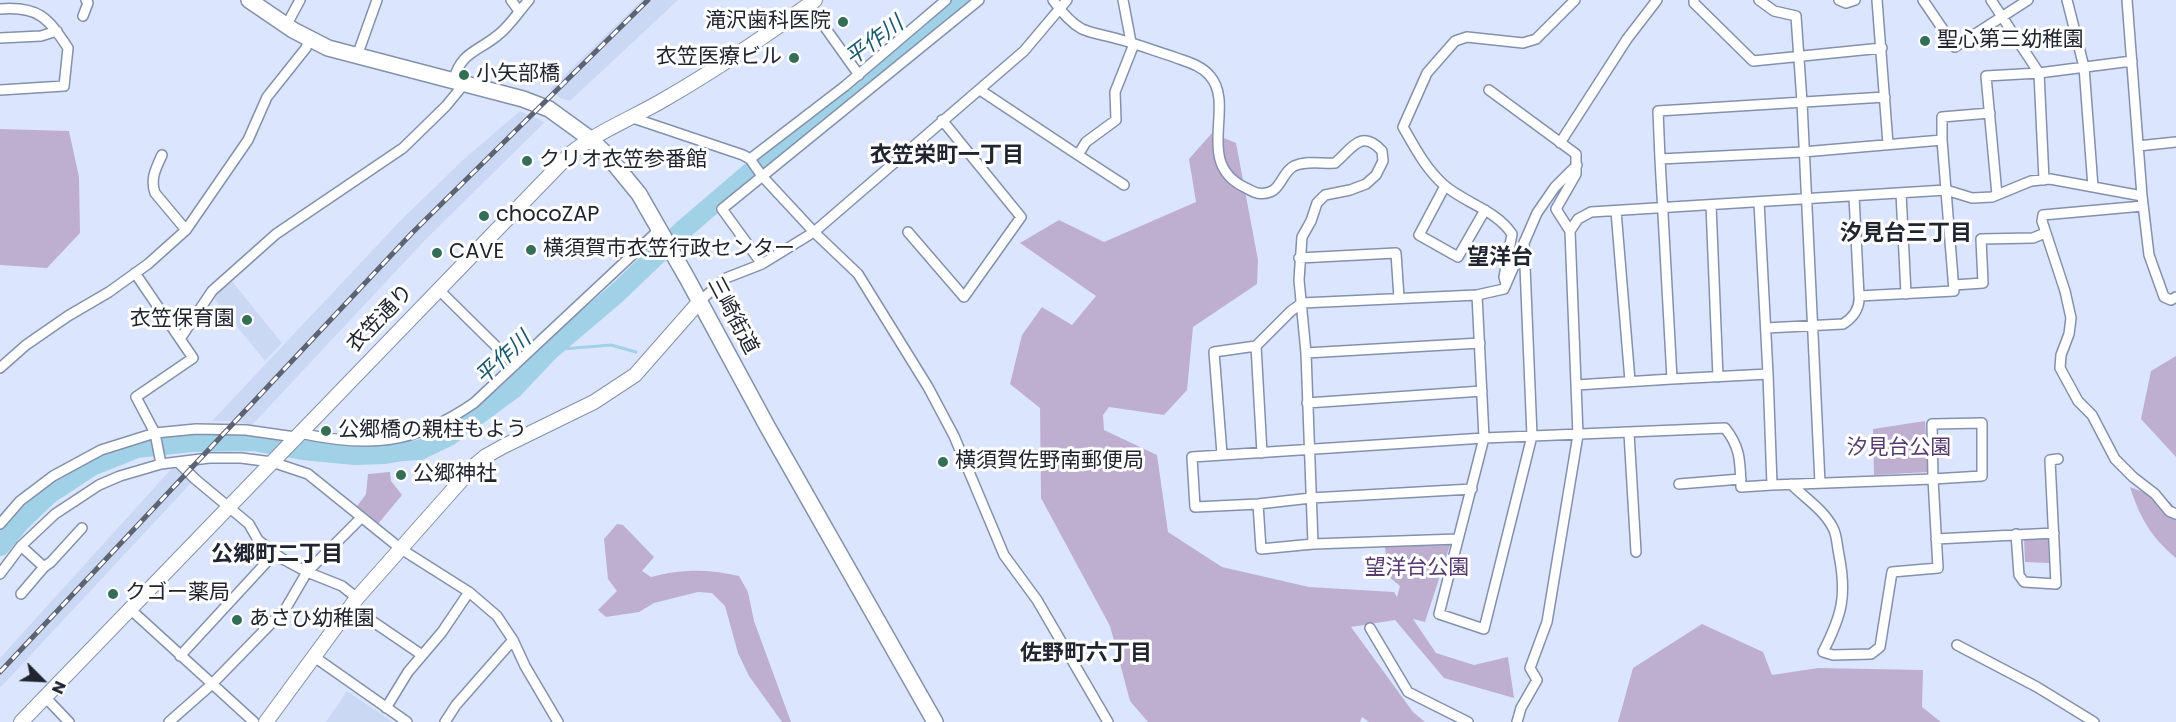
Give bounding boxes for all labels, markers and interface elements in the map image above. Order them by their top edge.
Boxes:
place label: 滝沢歯科医院 [705,9,831,35]
water label: 平作川 [841,12,909,72]
marker: 滝沢歯科医院 [836,15,850,29]
place label: 聖心第三幼稚園 [1937,28,2084,54]
marker: 聖心第三幼稚園 [1918,34,1932,48]
place label: 衣笠医療ビル [656,45,782,71]
marker: 衣笠医療ビル [787,51,801,65]
place label: 小矢部橋 [476,62,560,88]
marker: 小矢部橋 [457,68,471,82]
district label: 衣笠栄町一丁目 [870,143,1024,169]
place label: クリオ衣笠参番館 [539,148,707,174]
marker: クリオ衣笠参番館 [520,154,534,168]
place label: chocoZAP [496,203,599,229]
marker: chocoZAP [477,209,491,223]
district label: 汐見台三丁目 [1840,221,1972,247]
place label: 横須賀市衣笠行政センター [543,237,795,263]
place label: CAVE [449,240,504,266]
marker: 横須賀市衣笠行政センター [524,243,538,257]
district label: 望洋台 [1467,245,1533,271]
marker: CAVE [430,246,444,260]
street label: 三崎街道 [701,273,763,359]
street label: 衣笠通り [343,280,419,358]
place label: 衣笠保育園 [130,307,235,333]
marker: 衣笠保育園 [240,313,254,327]
water label: 平作川 [471,327,537,391]
place label: 公郷橋の親柱もよう [338,418,527,444]
marker: 公郷橋の親柱もよう [319,424,333,438]
park label: 汐見台公園 [1847,436,1951,462]
place label: 横須賀佐野南郵便局 [955,449,1144,475]
marker: 横須賀佐野南郵便局 [936,455,950,469]
place label: 公郷神社 [413,462,497,488]
marker: 公郷神社 [394,468,408,482]
district label: 公郷町二丁目 [211,542,343,568]
park label: 望洋台公園 [1365,556,1469,582]
place label: クゴー薬局 [125,581,230,607]
marker: クゴー薬局 [106,587,120,601]
place label: あさひ幼稚園 [249,607,375,633]
marker: あさひ幼稚園 [230,613,244,627]
district label: 佐野町六丁目 [1020,641,1152,667]
north arrow [12,650,72,710]
text: N [46,677,72,698]

